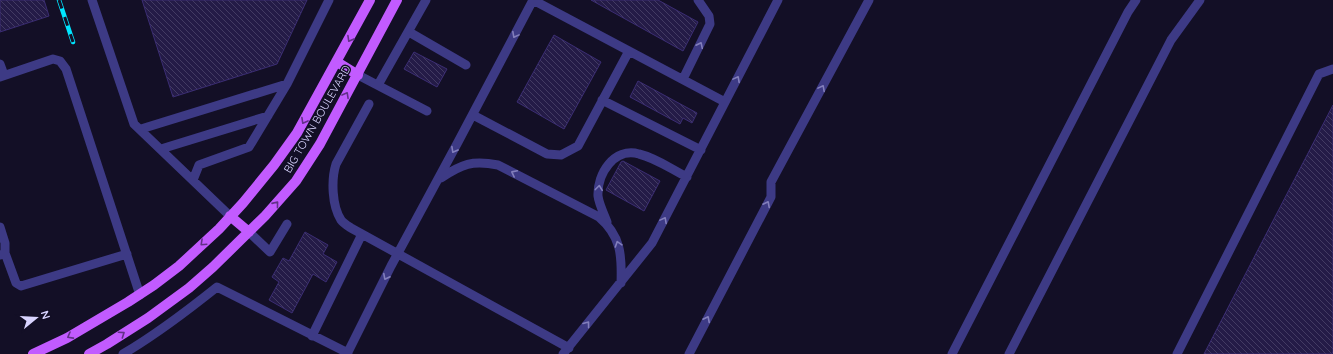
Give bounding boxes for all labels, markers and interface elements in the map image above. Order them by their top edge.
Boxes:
one-way arrow [512,30,519,38]
one-way arrow [347,35,354,42]
one-way arrow [696,41,703,49]
street label: BIG TOWN BOULEVARD [280,63,354,175]
one-way arrow [732,76,740,84]
one-way arrow [817,85,825,92]
one-way arrow [342,92,349,99]
one-way arrow [301,116,308,124]
one-way arrow [452,146,459,153]
one-way arrow [511,170,518,178]
one-way arrow [594,185,603,191]
one-way arrow [271,201,278,208]
one-way arrow [762,201,770,208]
one-way arrow [660,216,667,224]
one-way arrow [200,239,208,246]
one-way arrow [614,241,623,248]
one-way arrow [383,272,391,280]
north arrow [16,298,56,338]
text: N [38,309,53,321]
one-way arrow [702,316,710,324]
one-way arrow [582,321,589,328]
one-way arrow [67,331,74,339]
one-way arrow [118,332,125,339]

